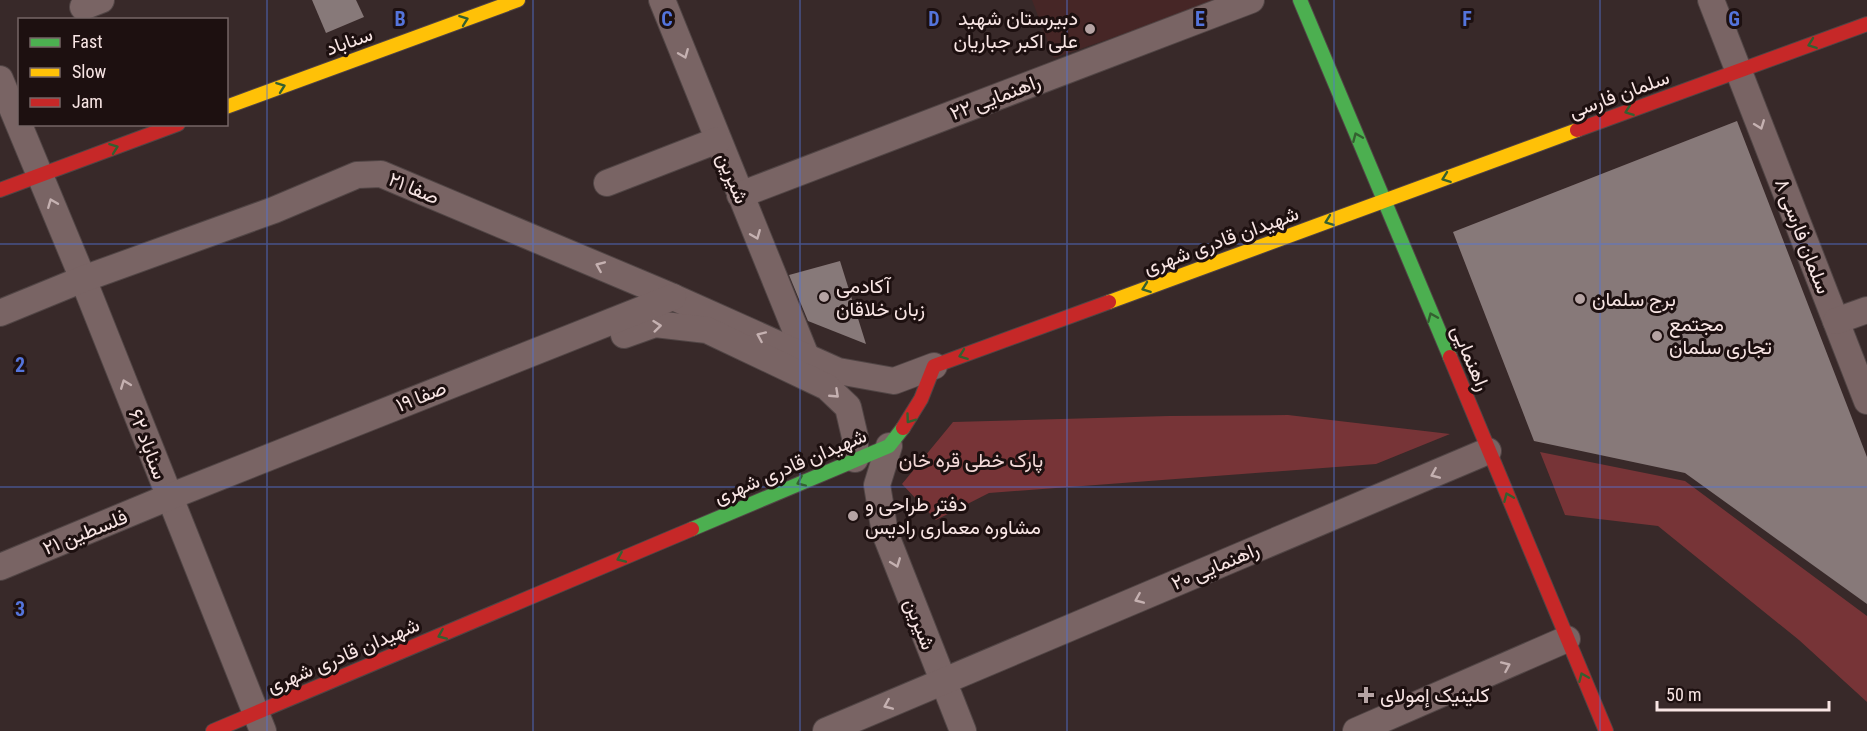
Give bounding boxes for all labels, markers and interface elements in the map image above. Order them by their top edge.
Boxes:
place label: دبیرستان شهید علی اکبر جباریان [953,6,1078,54]
text: B [394,7,406,31]
text: C [661,7,673,31]
text: D [928,7,940,31]
text: E [1195,7,1205,31]
text: F [1462,7,1472,31]
text: G [1728,7,1740,31]
one-way arrow [459,14,469,27]
legend [18,18,228,126]
street label: سناباد [322,21,376,61]
marker: دبیرستان شهید علی اکبر جباریان [1083,22,1097,36]
text: Fast [72,31,103,52]
one-way arrow [1807,36,1818,49]
one-way arrow [677,48,689,59]
text: Slow [72,61,107,82]
street label: سلمان فارسی [1565,65,1673,124]
street label: راهنمایی ۲۲ [946,69,1044,126]
one-way arrow [276,81,286,94]
text: Jam [72,91,103,112]
one-way arrow [1624,104,1635,116]
one-way arrow [1753,119,1765,130]
one-way arrow [1352,133,1364,144]
one-way arrow [108,143,119,155]
street label: شیرین [711,149,754,207]
street label: صفا ۲۱ [385,167,443,209]
one-way arrow [1441,171,1452,184]
street label: سلمان فارسی ۸ [1769,175,1836,297]
one-way arrow [47,199,59,210]
street label: شهیدان قادری شهری [1140,201,1302,280]
one-way arrow [1324,214,1335,226]
one-way arrow [749,229,761,240]
one-way arrow [595,262,606,274]
place label: آکادمی زبان خلاقان [836,274,925,322]
one-way arrow [1141,281,1152,294]
place label: برج سلمان [1592,287,1676,313]
marker: آکادمی زبان خلاقان [817,290,831,304]
marker: برج سلمان [1573,292,1587,306]
place label: مجتمع تجاری سلمان [1669,312,1772,360]
one-way arrow [1428,313,1440,324]
one-way arrow [652,320,661,333]
street label: راهنمایی [1445,321,1496,395]
marker: مجتمع تجاری سلمان [1650,329,1664,343]
one-way arrow [756,331,767,343]
one-way arrow [958,348,969,361]
text: 2 [15,353,25,377]
street label: صفا ۱۹ [392,375,450,417]
one-way arrow [119,380,132,390]
one-way arrow [828,387,839,398]
street label: سناباد ۶۲ [124,405,172,483]
one-way arrow [906,412,917,423]
street label: شهیدان قادری شهری [710,423,870,510]
park label: پارک خطی قره خان [899,448,1043,474]
one-way arrow [1430,466,1441,478]
one-way arrow [796,475,807,487]
place label: دفتر طراحی و مشاوره معماری رادیس [865,492,1041,540]
one-way arrow [1503,492,1515,503]
street label: فلسطین ۲۱ [39,504,131,560]
marker: دفتر طراحی و مشاوره معماری رادیس [846,509,860,523]
street label: راهنمایی ۲۰ [1168,537,1263,596]
one-way arrow [617,551,628,563]
one-way arrow [889,557,901,568]
one-way arrow [1134,592,1145,604]
street label: شیرین [898,595,941,653]
text: 3 [15,597,25,621]
street label: شهیدان قادری شهری [263,612,423,699]
one-way arrow [437,627,448,639]
one-way arrow [1500,661,1511,673]
one-way arrow [1578,672,1590,683]
scale bar [1657,674,1830,712]
place label: کلینیک إمولای [1380,683,1490,708]
text: 50 m [1666,684,1701,705]
marker: کلینیک إمولای [1357,686,1375,704]
one-way arrow [884,698,895,710]

